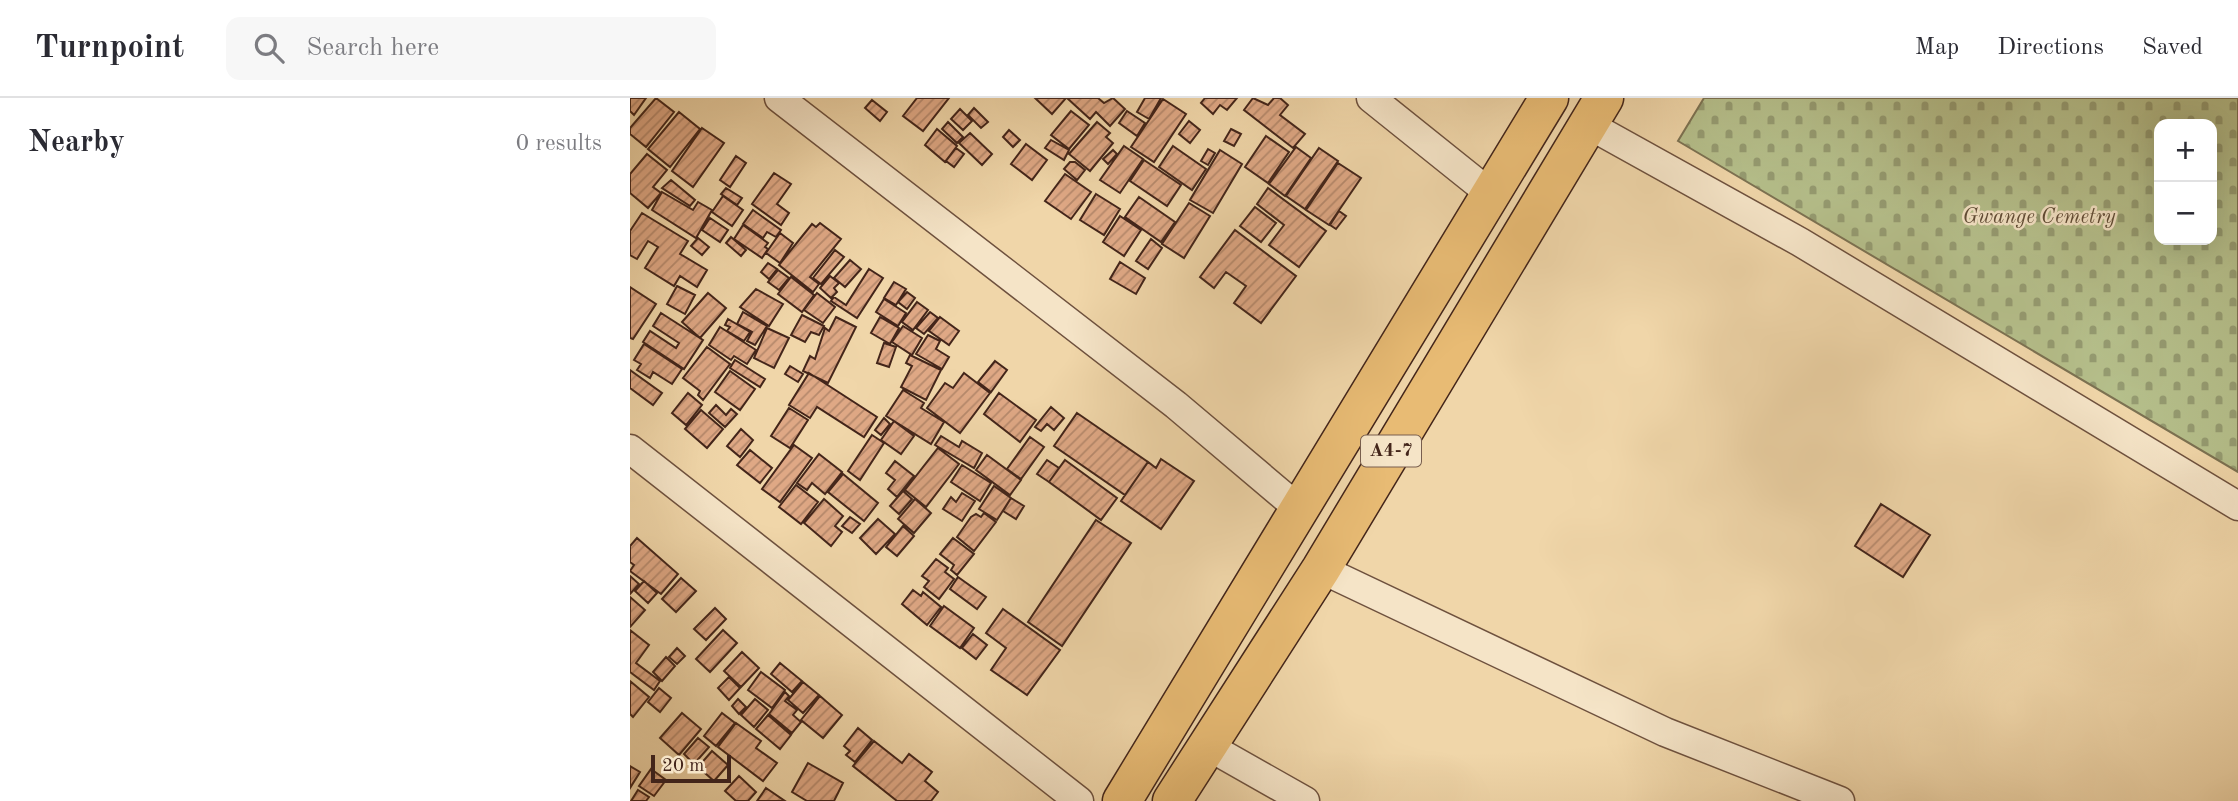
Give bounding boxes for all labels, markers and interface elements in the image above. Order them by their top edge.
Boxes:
search box [226,17,716,80]
icon: search [250,29,288,67]
text: Turnpoint [35,32,184,65]
text: Search here [306,35,439,61]
text: Map [1915,36,1959,60]
text: Directions [1997,36,2104,60]
text: Saved [2142,36,2203,60]
map controls [2154,119,2217,245]
button: + [2154,119,2217,182]
text: Nearby [28,128,125,158]
text: 0 results [516,132,602,155]
button: − [2154,182,2217,245]
park label: Gwange Cemetry [1962,207,2116,228]
road number: A4-7 [1361,436,1421,466]
scale bar [651,752,732,784]
text: 20 m [662,757,704,776]

